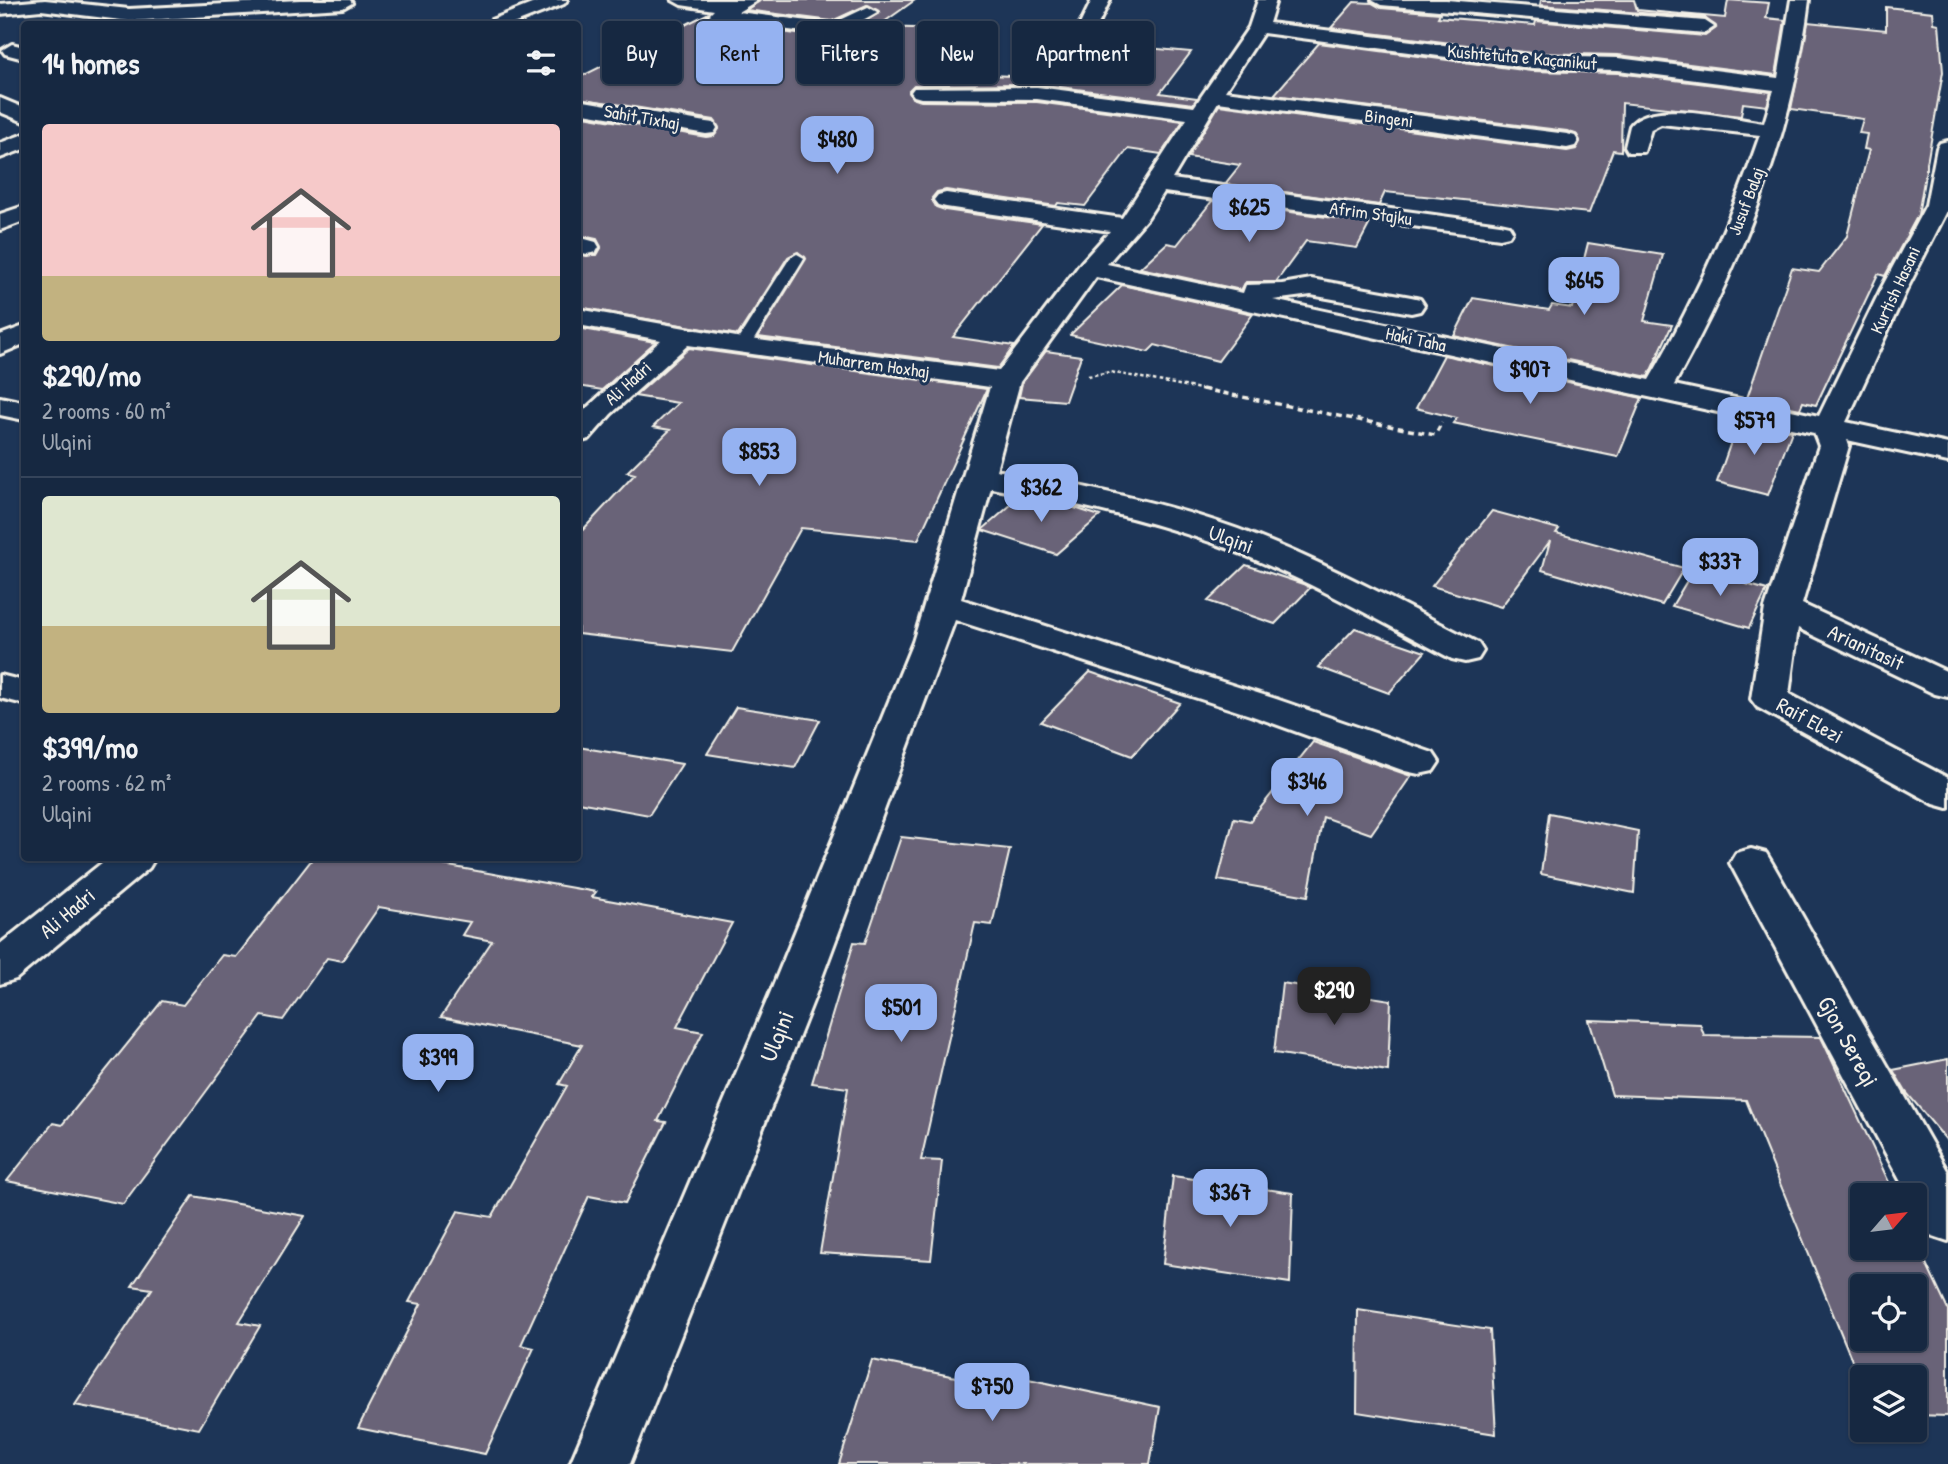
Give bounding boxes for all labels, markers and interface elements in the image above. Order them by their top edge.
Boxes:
chip: Buy [602,21,682,84]
chip: Rent [696,21,783,84]
chip: Filters [797,21,903,84]
chip: New [917,21,998,84]
chip: Apartment [1012,21,1154,84]
street label: Kushtetuta e Kaçanikut [1446,38,1599,76]
text: 14 homes [42,43,140,83]
icon: filters [522,44,560,82]
street label: Sahit Tixhaj [602,98,682,136]
street label: Bingeni [1363,103,1415,133]
pin: $480 [796,116,878,176]
text: $480 [817,123,857,154]
street label: Jusuf Balaj [1722,163,1770,239]
icon: home [238,170,364,296]
pin: $625 [1208,184,1290,244]
text: $625 [1228,191,1270,222]
street label: Afrim Stajku [1328,195,1414,231]
street label: Kurtish Hasani [1864,242,1926,338]
pin: $645 [1543,258,1625,317]
text: $645 [1564,264,1604,295]
street label: Haki Taha [1383,320,1449,358]
street label: Muharrem Hoxhaj [817,344,931,384]
pin: $907 [1489,346,1571,406]
text: $907 [1509,353,1551,384]
text: $290/mo [42,355,141,395]
street label: Ali Hadri [599,355,657,411]
text: 2 rooms · 60 m² [42,395,171,426]
pin: $579 [1713,398,1795,457]
text: $579 [1733,404,1775,435]
text: Ulqini [42,426,92,457]
pin: $853 [718,428,800,488]
text: $853 [738,435,780,466]
pin: $362 [1000,464,1082,524]
text: $362 [1020,471,1062,502]
street label: Ulqini [1205,518,1257,560]
pin: $337 [1679,538,1761,598]
icon: home [238,542,364,668]
text: $337 [1698,545,1742,576]
street label: Arianitasit [1823,617,1910,678]
street label: Raif Elezi [1772,690,1848,750]
text: $399/mo [42,727,138,767]
pin: $346 [1266,758,1348,818]
text: $346 [1287,765,1327,796]
text: 2 rooms · 62 m² [42,767,171,798]
text: Ulqini [42,798,92,829]
street label: Ali Hadri [33,881,101,945]
pin: $290 [1293,968,1375,1027]
text: $290 [1313,974,1355,1005]
pin: $501 [860,984,942,1044]
street label: Gjon Sereqi [1811,990,1887,1092]
text: $501 [881,991,921,1022]
street label: Ulqini [751,1006,801,1066]
pin: $399 [397,1034,479,1094]
text: $399 [419,1041,457,1072]
pin: $367 [1189,1170,1271,1229]
text: $367 [1209,1176,1251,1207]
north arrow [1850,1183,1927,1260]
map controls [1850,1183,1927,1442]
button: locate [1850,1274,1927,1351]
pin: $750 [951,1364,1033,1423]
button: layers [1850,1365,1927,1442]
text: $750 [970,1370,1014,1401]

